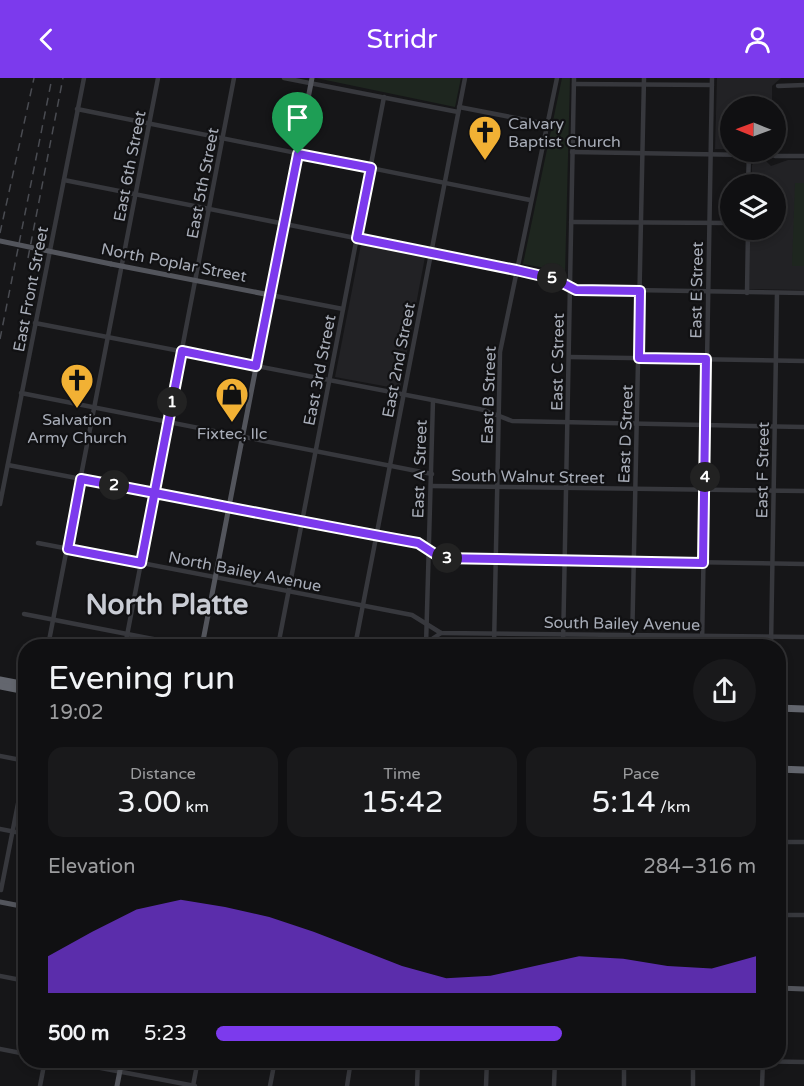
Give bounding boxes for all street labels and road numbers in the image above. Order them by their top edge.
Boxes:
street label: East 6th Street [109,109,151,223]
street label: East 5th Street [182,126,224,240]
street label: East Front Street [9,225,53,354]
street label: North Poplar Street [99,239,248,287]
street label: East E Street [686,241,708,339]
street label: East 2nd Street [378,301,420,419]
street label: East 3rd Street [299,313,341,428]
street label: East C Street [547,313,569,411]
street label: East B Street [477,346,501,444]
street label: East D Street [614,384,638,484]
street label: East A Street [408,419,432,519]
street label: East F Street [752,422,774,518]
street label: South Walnut Street [451,466,605,488]
street label: North Bailey Avenue [167,547,323,597]
street label: South Bailey Avenue [544,613,700,635]

